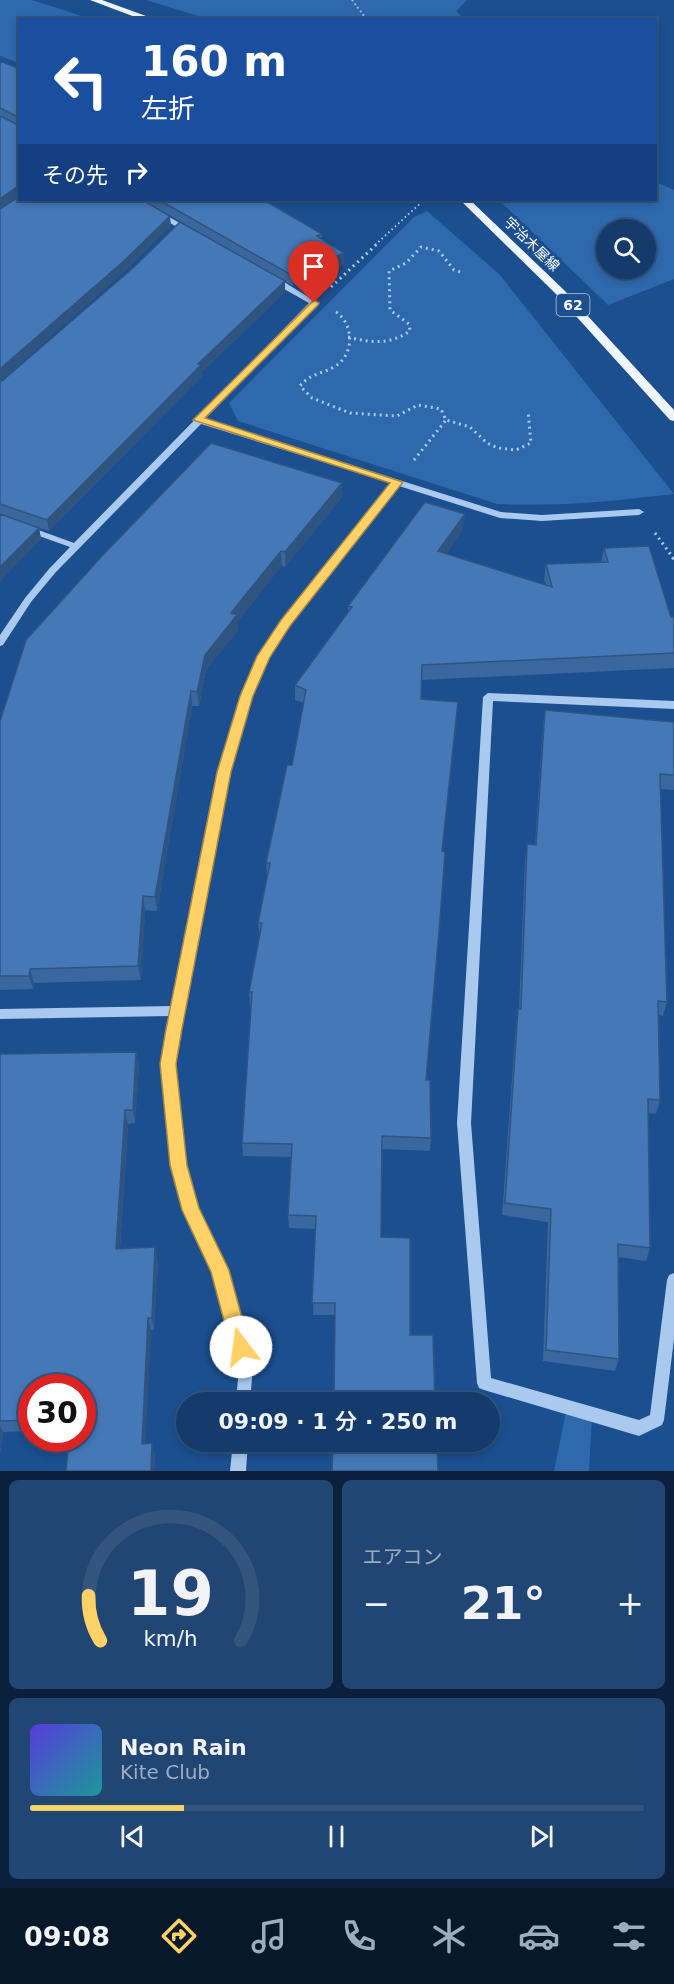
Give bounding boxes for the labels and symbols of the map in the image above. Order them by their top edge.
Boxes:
street label: 宇治木屋線 [501,214,563,274]
pin [288,241,339,303]
road number: 62 [556,294,590,316]
position arrow [209,1315,273,1379]
speed limit sign: 30 [18,1374,96,1452]

